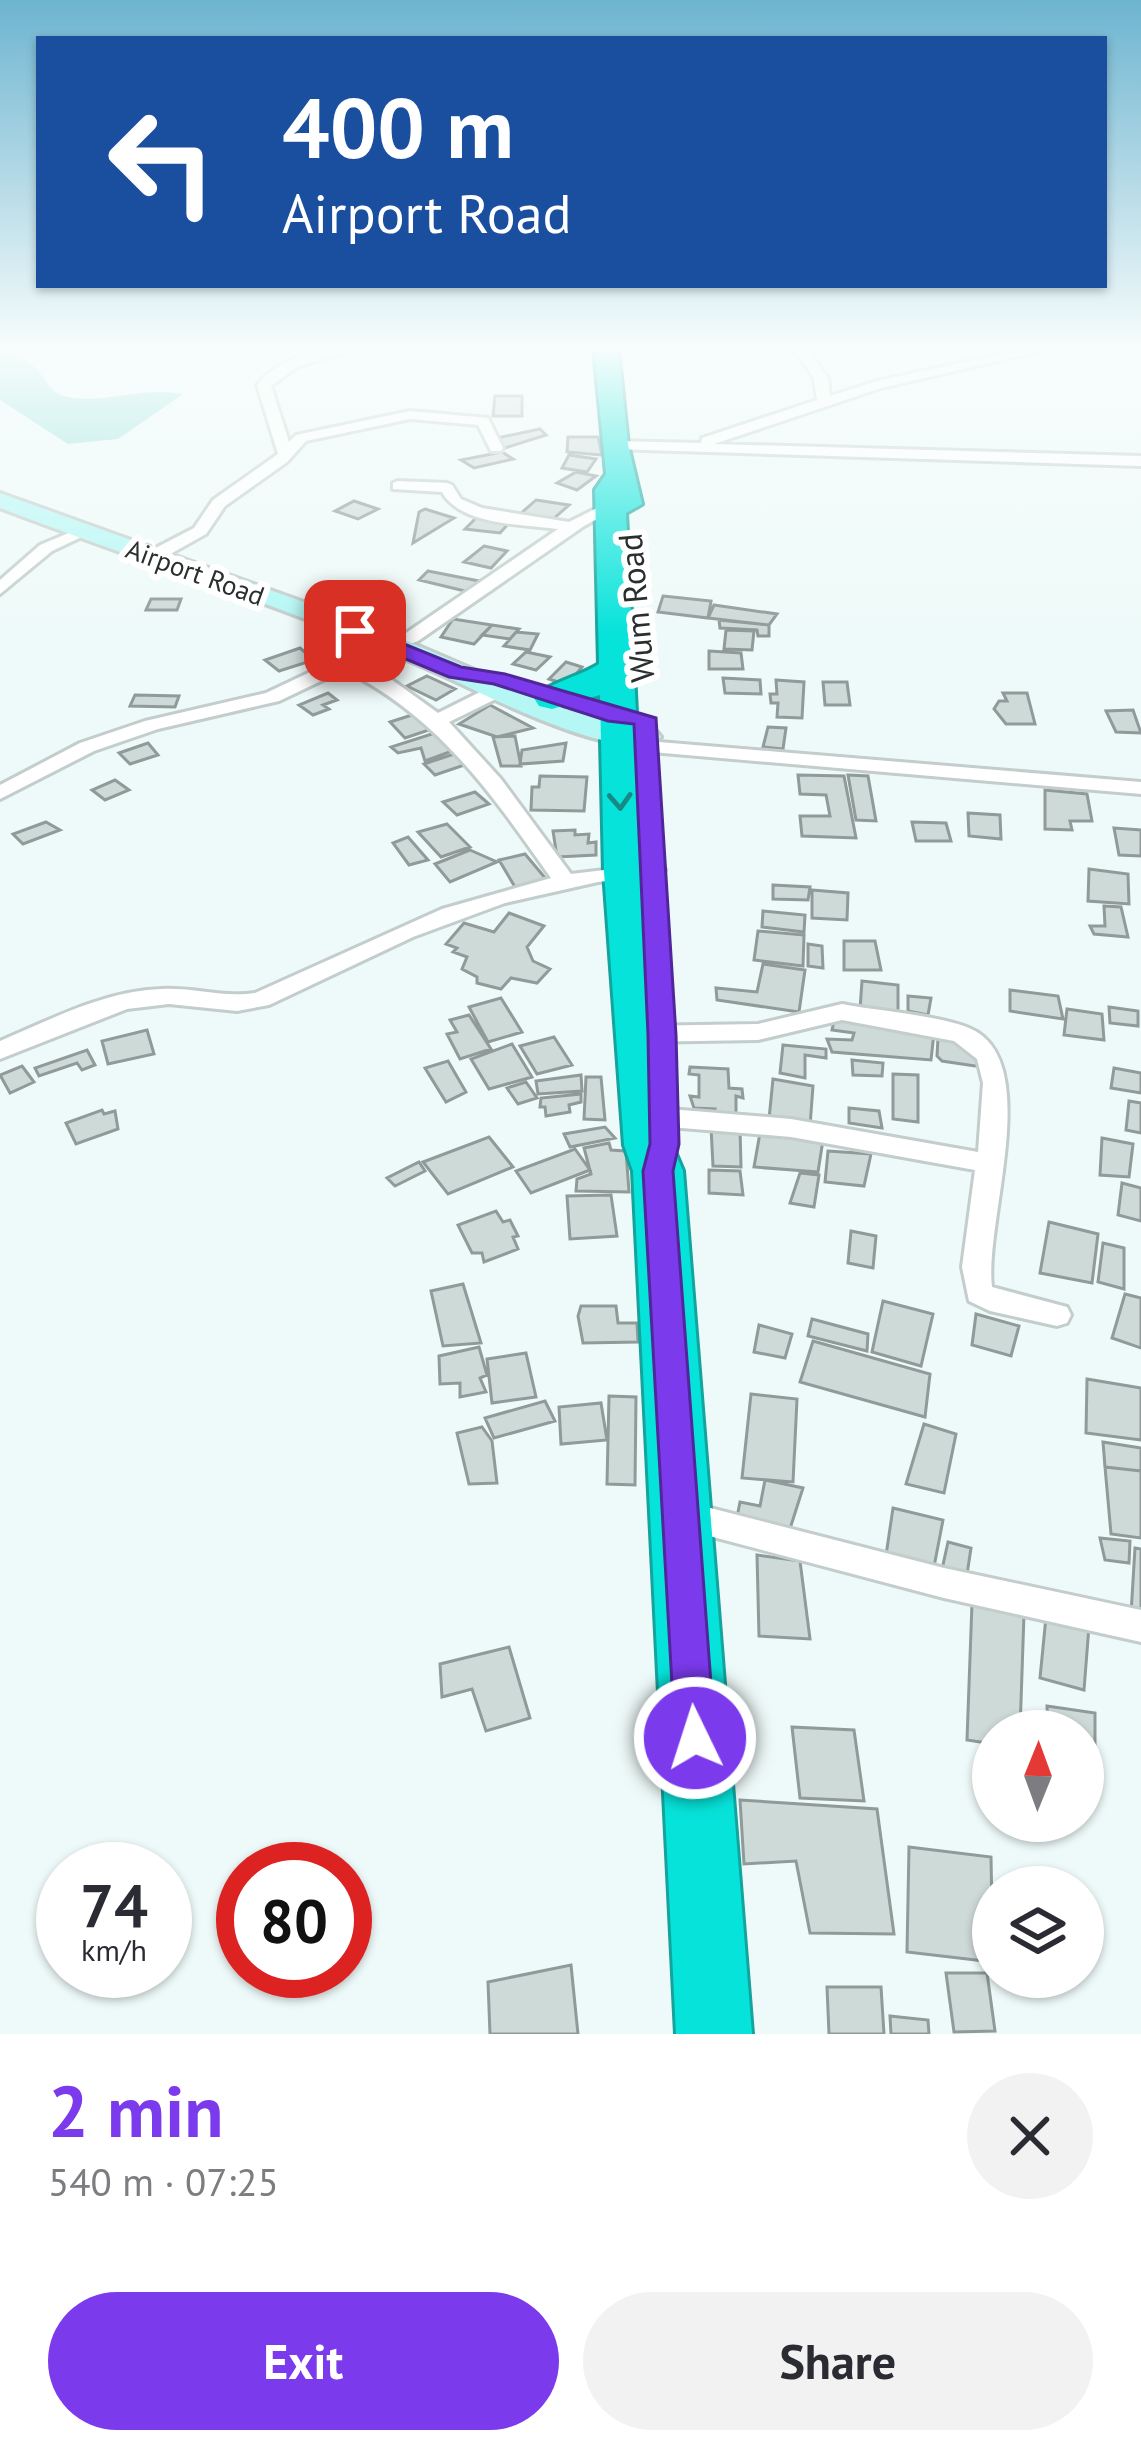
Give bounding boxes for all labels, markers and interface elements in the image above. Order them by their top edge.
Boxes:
text: 400 m [282,72,514,181]
icon: left [84,84,240,240]
text: Airport Road [282,178,572,248]
street label: Airport Road [121,531,269,613]
street label: Wum Road [608,532,663,684]
pin [304,580,406,682]
icon: arrive [322,598,388,664]
one-way arrow [607,792,633,811]
position arrow [632,1675,758,1801]
north arrow [972,1710,1104,1842]
map controls [972,1710,1104,1998]
speed limit sign: 80 [216,1842,372,1998]
text: 74 [80,1866,148,1944]
button: layers [972,1866,1104,1998]
text: km/h [81,1930,147,1969]
text: 2 min [48,2064,224,2157]
button: close [967,2073,1093,2199]
text: 540 m · 07:25 [48,2156,279,2207]
button: Exit [48,2292,559,2430]
button: Share [583,2292,1093,2430]

